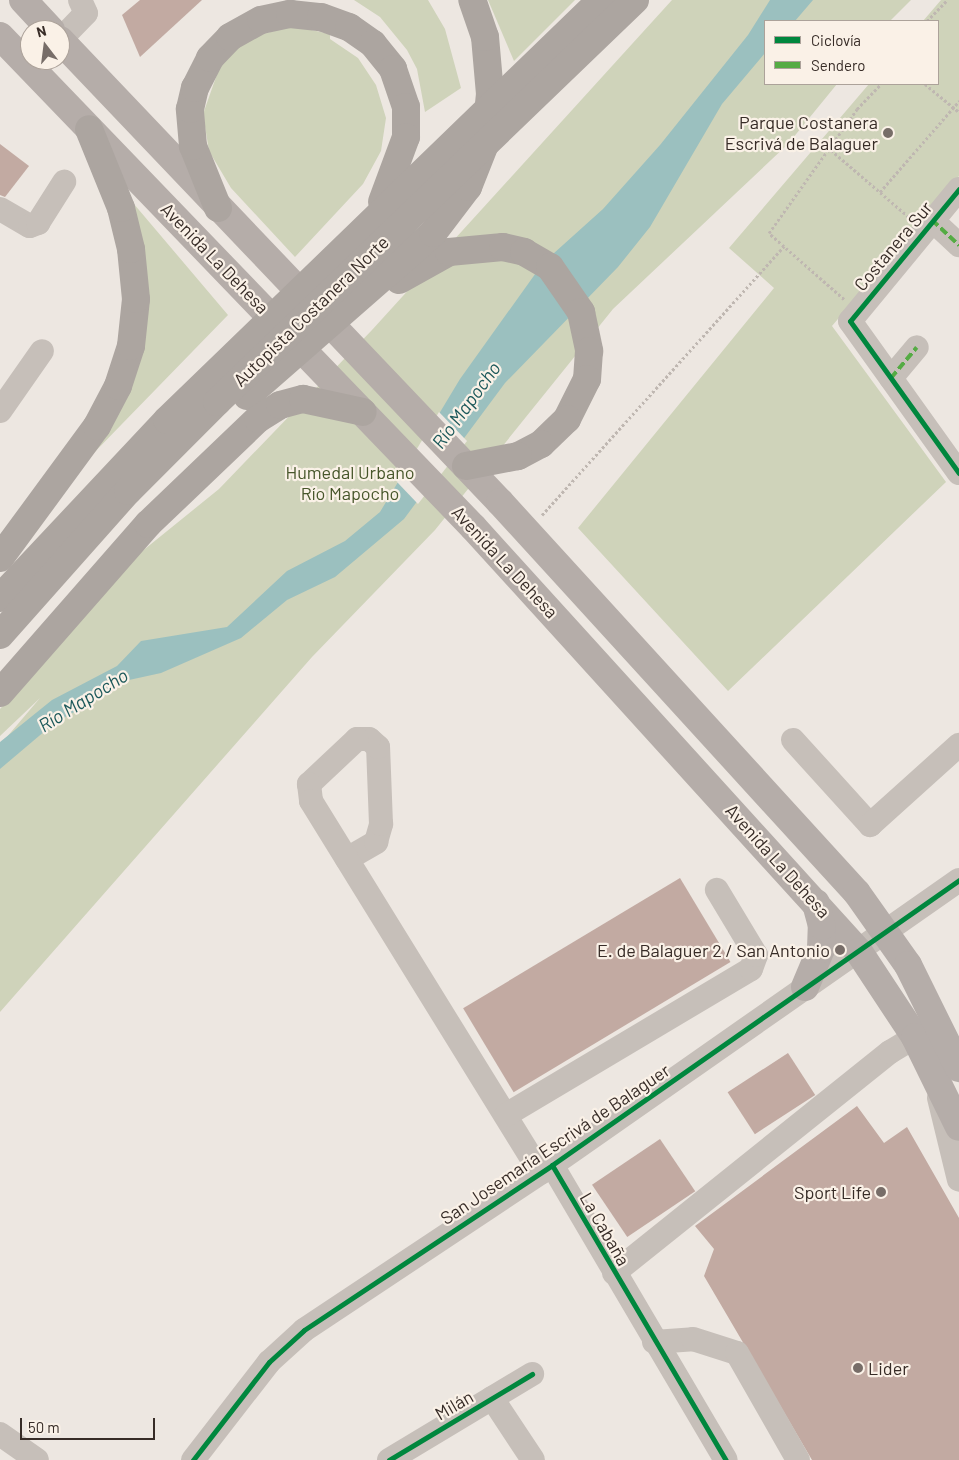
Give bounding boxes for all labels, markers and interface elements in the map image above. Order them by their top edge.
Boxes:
north arrow [20,20,70,70]
legend [764,20,939,85]
text: N [35,22,48,40]
text: Ciclovía [811,31,861,49]
text: Sendero [811,56,865,74]
place label: Parque Costanera Escrivá de Balaguer [725,112,878,154]
marker: Parque Costanera Escrivá de Balaguer [882,127,894,139]
street label: Costanera Sur [849,197,937,295]
street label: Avenida La Dehesa [157,198,273,318]
street label: Autopista Costanera Norte [229,231,393,391]
water label: Río Mapocho [427,357,505,453]
park label: Humedal Urbano Río Mapocho [285,462,415,504]
street label: Avenida La Dehesa [447,501,563,623]
water label: Río Mapocho [34,663,132,737]
street label: Avenida La Dehesa [721,800,835,922]
place label: E. de Balaguer 2 / San Antonio [597,939,830,961]
marker: E. de Balaguer 2 / San Antonio [834,944,846,956]
street label: San Josemaría Escrivá de Balaguer [436,1059,674,1229]
place label: Sport Life [794,1181,871,1203]
marker: Sport Life [875,1186,887,1198]
street label: La Cabaña [575,1189,635,1269]
place label: Lider [868,1357,909,1379]
marker: Lider [852,1362,864,1374]
street label: Milán [431,1386,477,1424]
scale bar [22,1408,158,1440]
text: 50 m [28,1418,60,1436]

